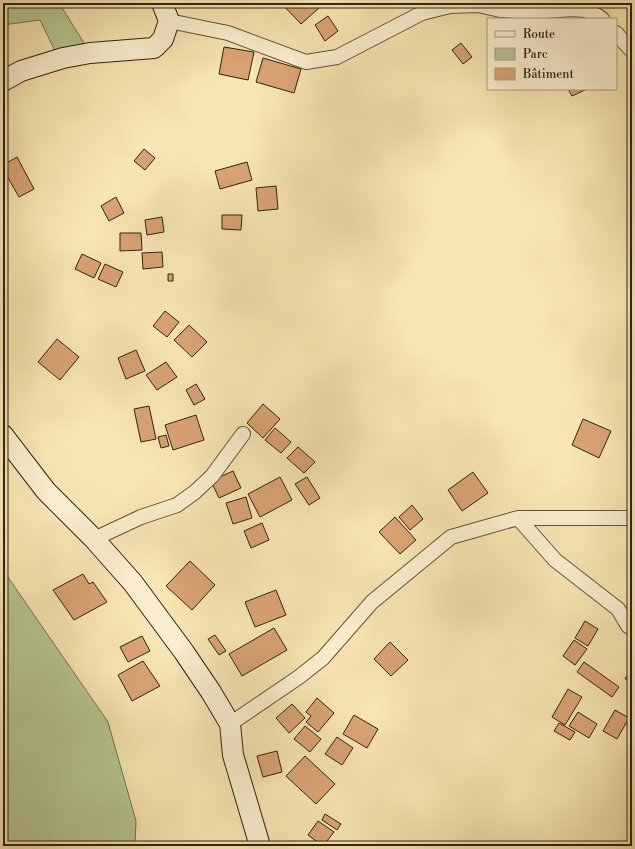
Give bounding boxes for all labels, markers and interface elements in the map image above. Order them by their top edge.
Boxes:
legend [487,18,617,90]
text: Route [523,27,555,42]
text: Parc [523,47,548,62]
text: Bâtiment [522,67,574,82]

